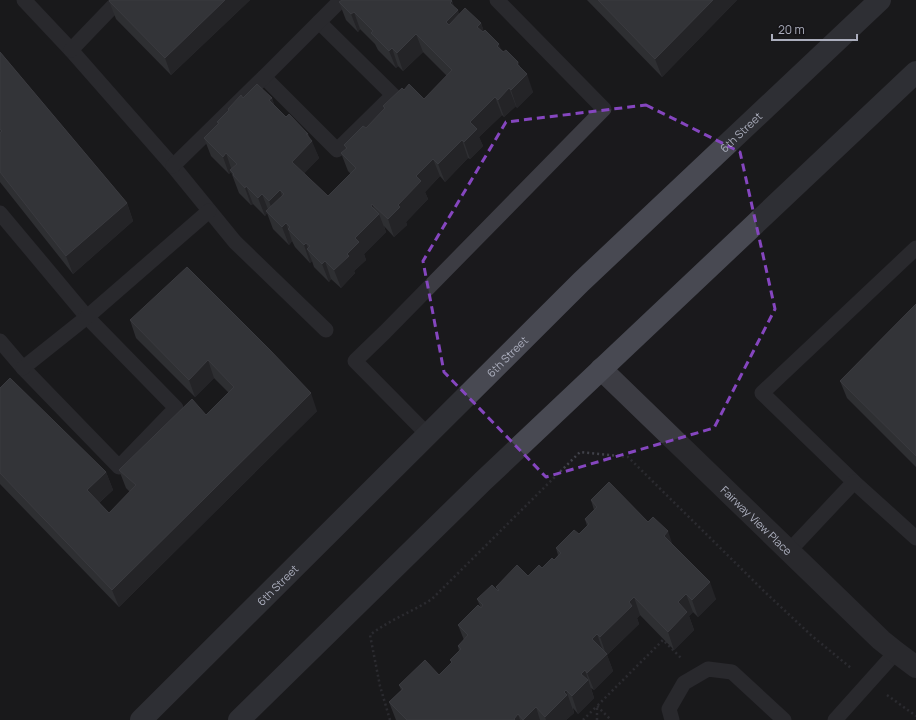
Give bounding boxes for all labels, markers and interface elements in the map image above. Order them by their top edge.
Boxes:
scale bar [772,16,857,42]
text: 20 m [778,21,805,38]
street label: 6th Street [716,108,765,155]
street label: 6th Street [483,332,531,380]
street label: Fairway View Place [718,482,796,558]
street label: 6th Street [253,561,301,608]

